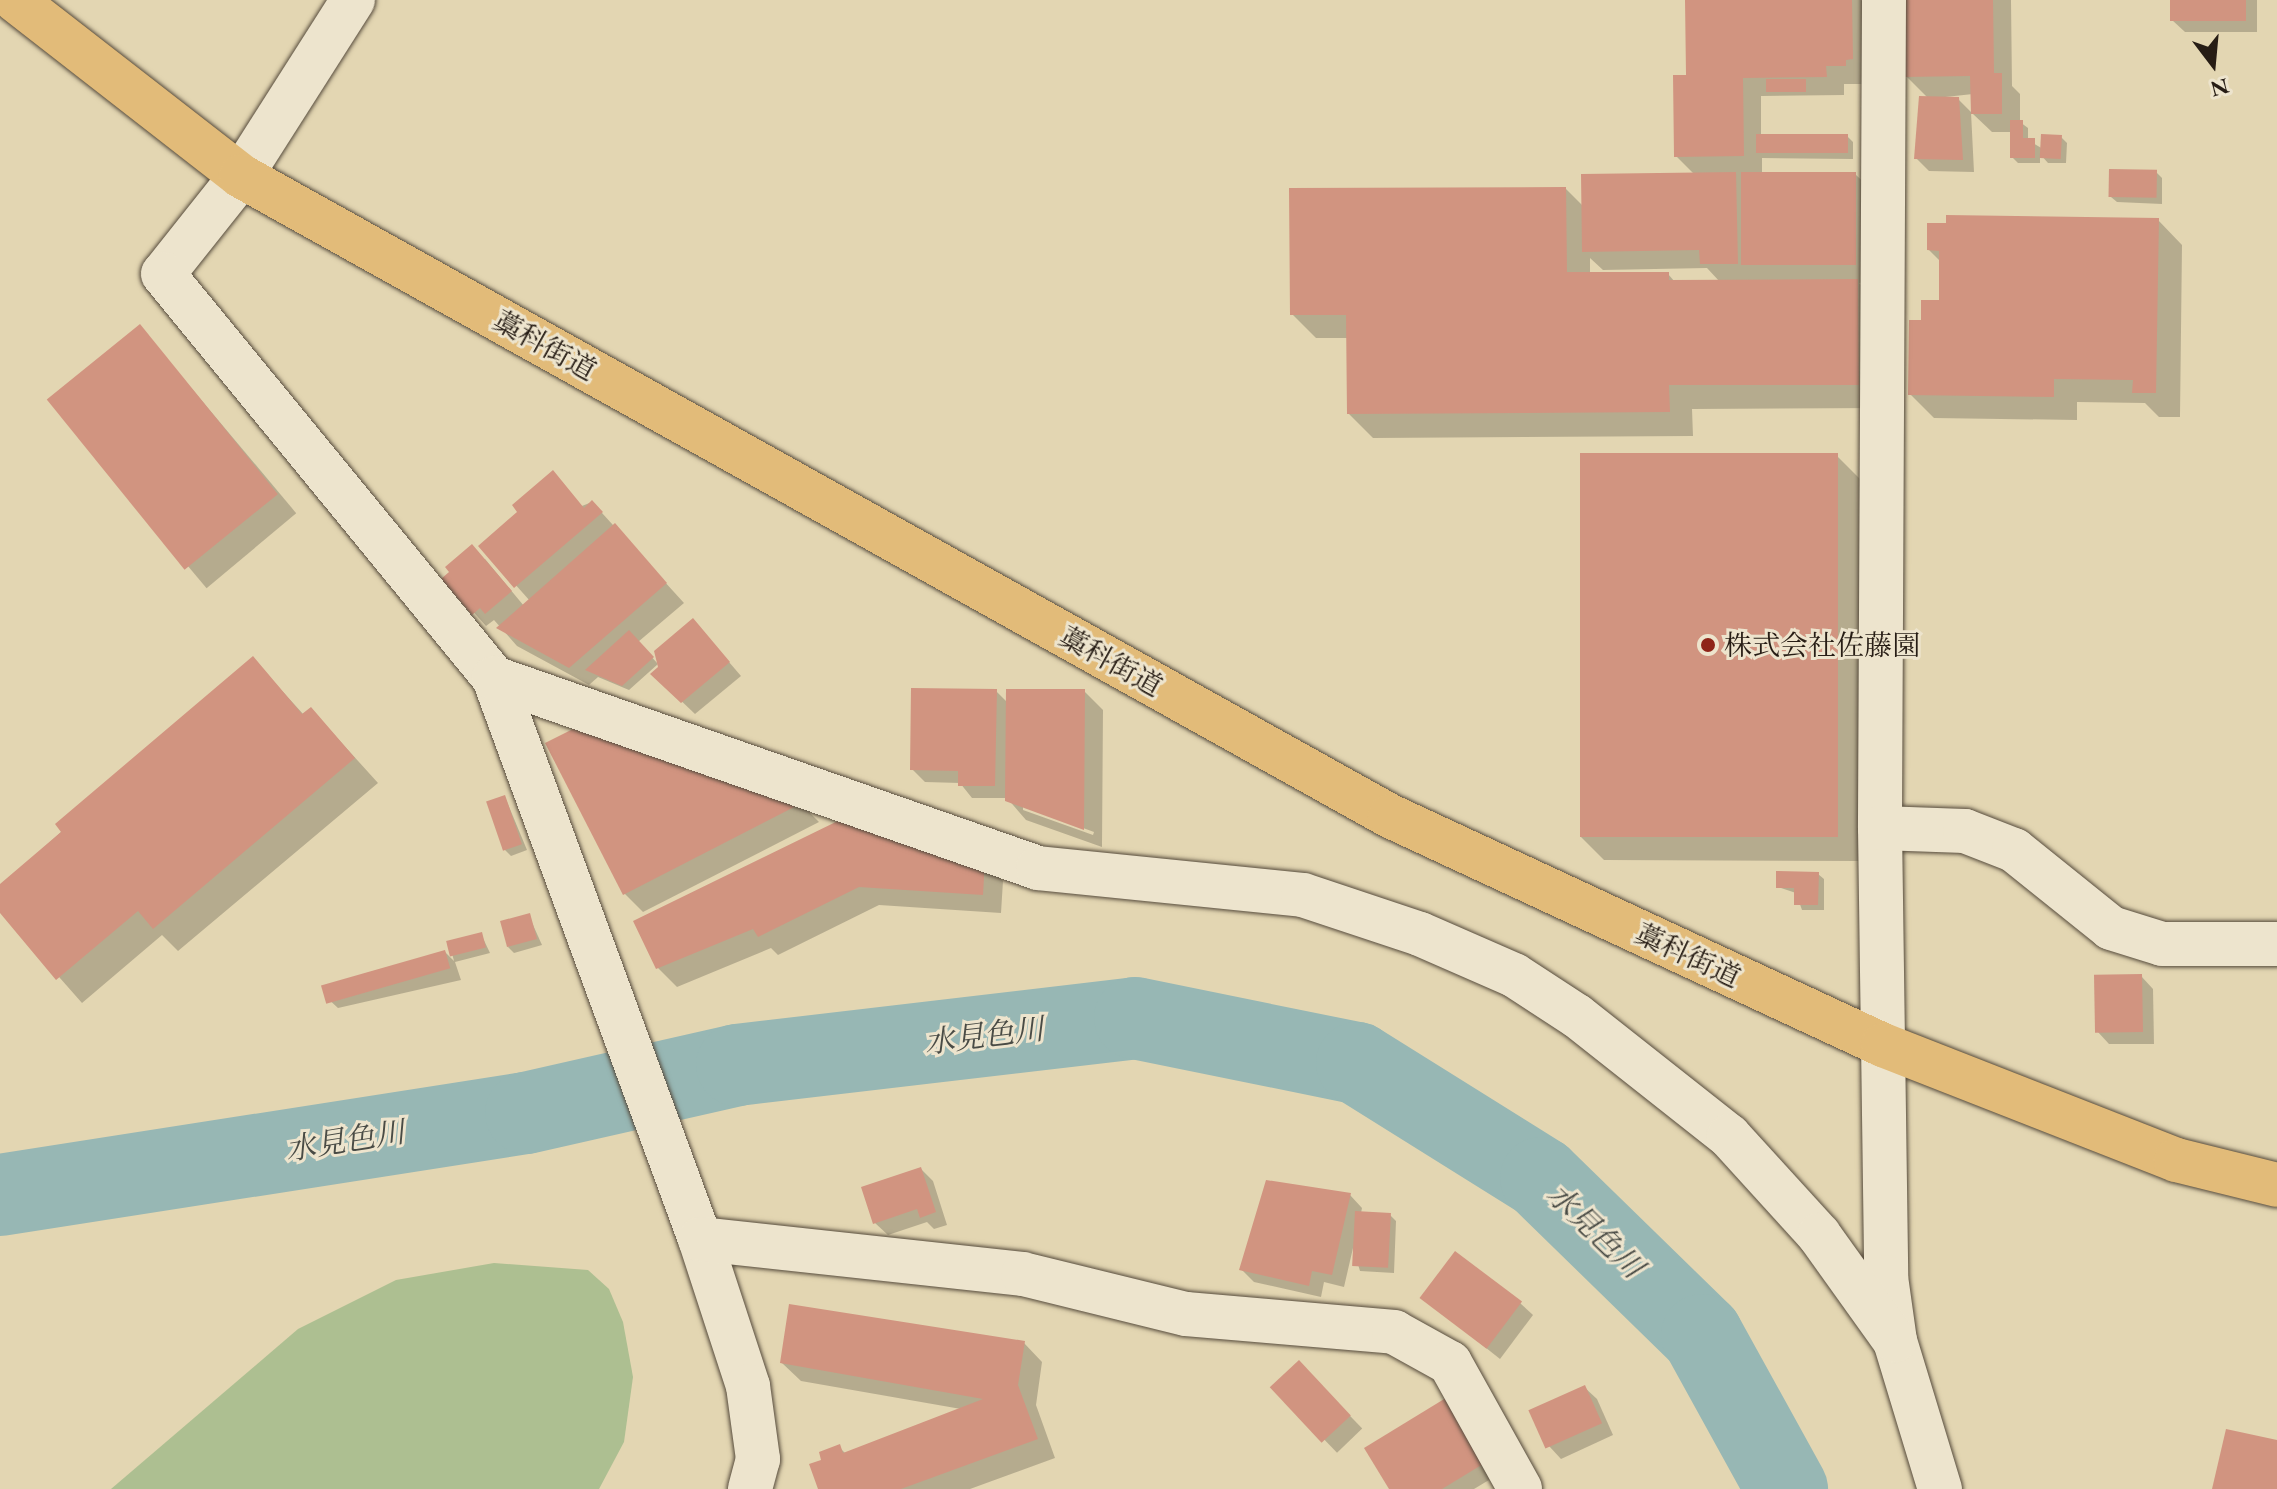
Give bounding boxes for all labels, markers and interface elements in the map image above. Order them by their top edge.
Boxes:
north arrow [2173,24,2253,104]
text: N [2207,71,2232,104]
street label: 藁科街道 [488,303,602,387]
street label: 藁科街道 [1054,619,1168,703]
place label: 株式会社佐藤園 [1724,628,1920,662]
marker: 株式会社佐藤園 [1699,636,1717,654]
street label: 藁科街道 [1630,916,1746,994]
water label: 水見色川 [922,1011,1046,1061]
water label: 水見色川 [283,1114,407,1168]
water label: 水見色川 [1539,1176,1651,1286]

